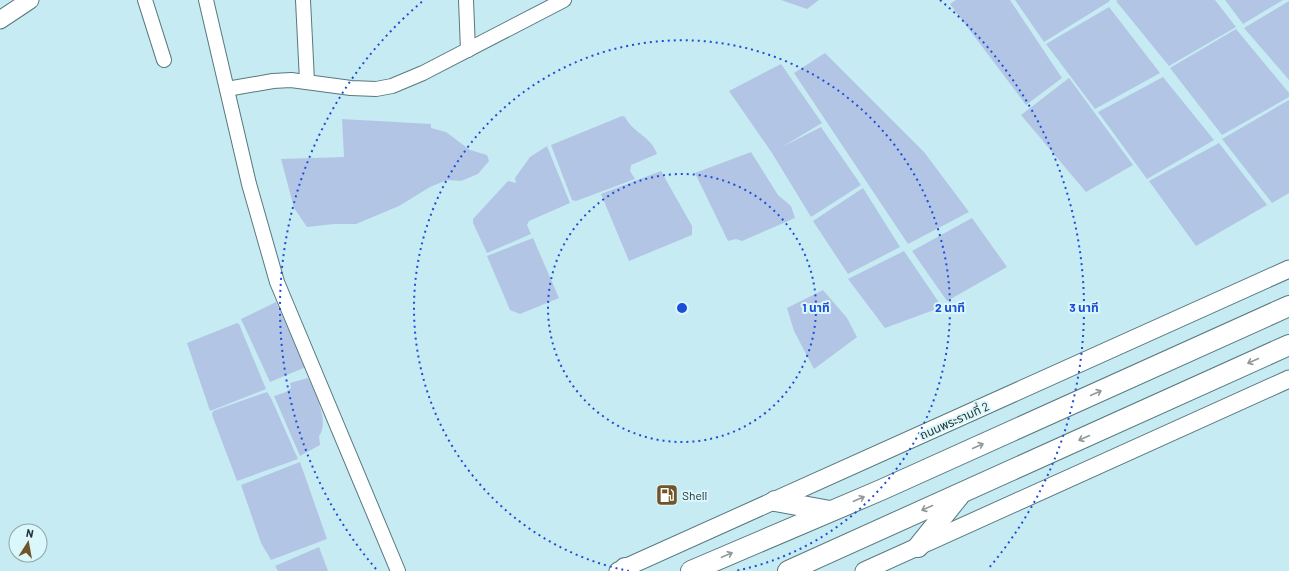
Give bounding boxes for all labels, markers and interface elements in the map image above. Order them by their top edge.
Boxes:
text: 1 นาที [802,300,830,314]
text: 2 นาที [935,300,965,314]
text: 3 นาที [1069,300,1099,314]
centre of rings [675,301,689,315]
one-way arrow [1248,358,1260,365]
one-way arrow [1090,389,1102,396]
street label: ถนนพระรามที่ 2 [917,398,991,442]
one-way arrow [1078,434,1090,442]
one-way arrow [971,441,983,449]
fuel station icon: Shell [654,482,680,508]
place label: Shell [682,488,707,502]
one-way arrow [853,495,865,502]
one-way arrow [921,505,933,512]
north arrow [8,523,48,563]
text: N [25,526,35,540]
one-way arrow [720,551,732,558]

